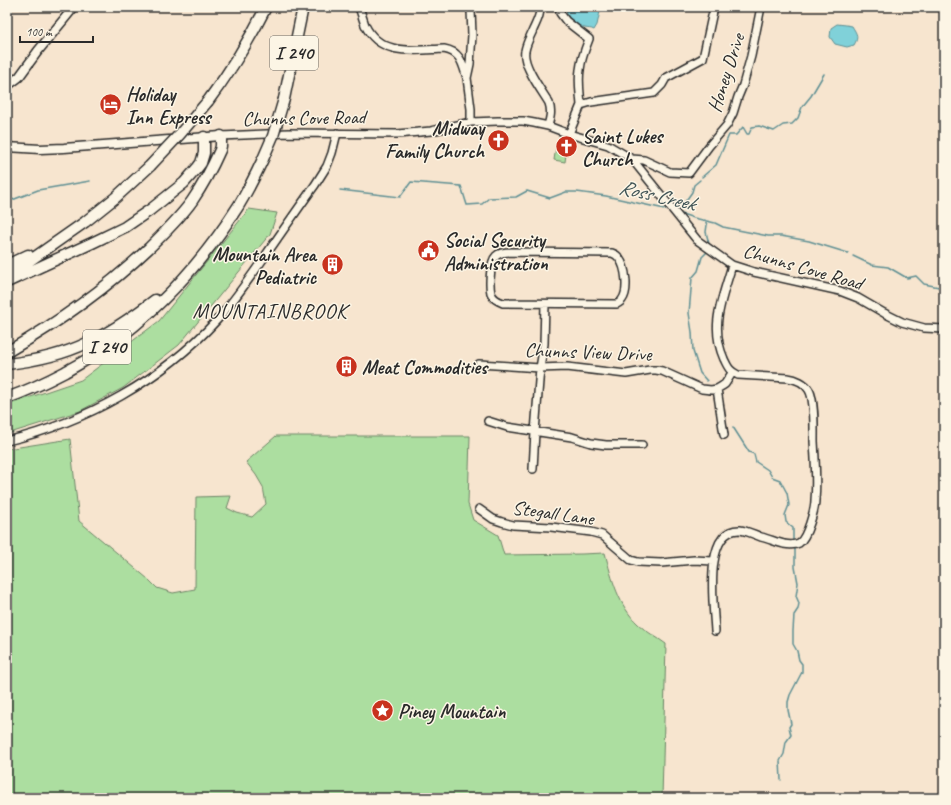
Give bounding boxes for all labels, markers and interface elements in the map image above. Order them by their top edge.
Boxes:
scale bar [20,18,93,44]
text: 100 m [26,24,53,40]
street label: Honey Drive [702,29,751,115]
road number: I 240 [270,36,318,70]
place label: Holiday Inn Express [126,82,212,130]
hotel icon: Holiday Inn Express [97,92,123,118]
street label: Chunns Cove Road [242,104,369,132]
place label: Midway Family Church [385,116,486,164]
place label: Saint Lukes Church [582,124,664,172]
church icon: Midway Family Church [486,127,512,153]
church icon: Saint Lukes Church [553,134,579,160]
water label: Ross Creek [617,174,701,217]
place label: Social Security Administration [444,228,549,276]
public building icon: Social Security Administration [416,238,442,264]
street label: Chunns Cove Road [740,238,869,297]
place label: Mountain Area Pediatric [212,242,318,290]
building icon: Mountain Area Pediatric [319,252,345,278]
district label: MOUNTAINBROOK [192,298,351,324]
road number: I 240 [83,330,131,364]
street label: Chunns View Drive [524,337,653,367]
building icon: Meat Commodities [334,354,360,380]
place label: Meat Commodities [362,355,489,380]
street label: Stegall Lane [511,495,597,531]
place icon: Piney Mountain [369,698,395,724]
place label: Piney Mountain [398,699,506,725]

